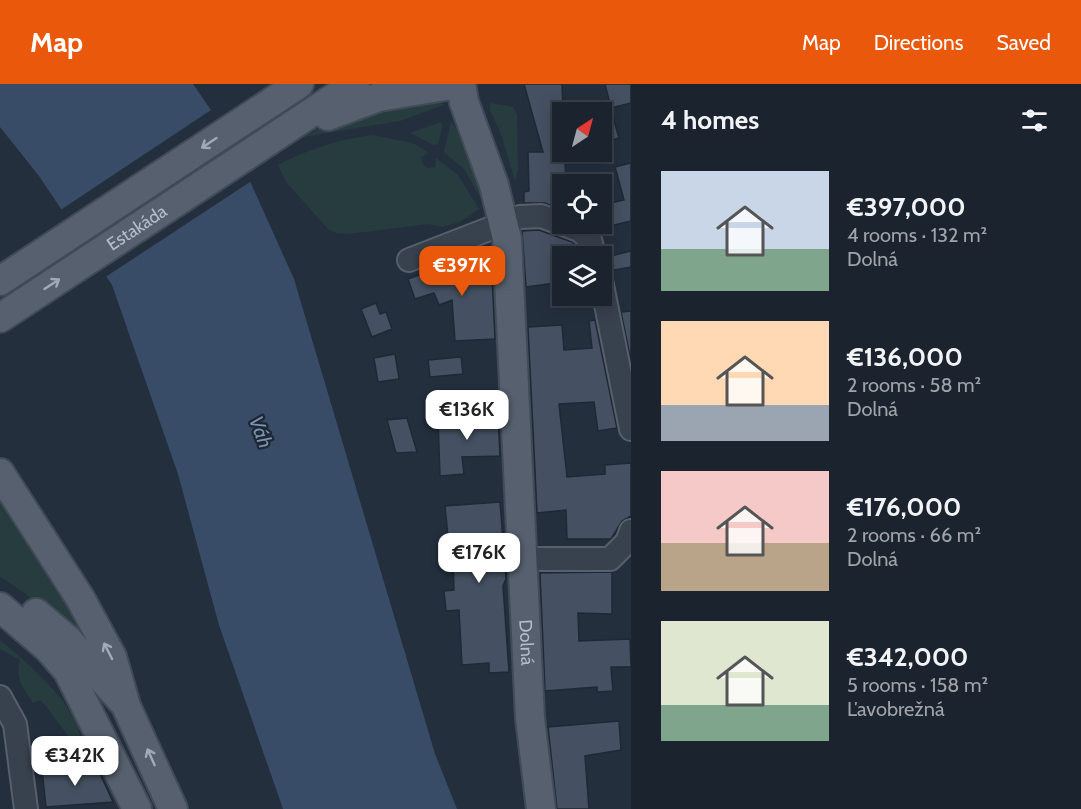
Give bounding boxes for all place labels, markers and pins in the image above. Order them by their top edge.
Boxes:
pin: €397K [420,246,504,297]
pin: €136K [425,390,509,441]
pin: €176K [437,533,521,584]
pin: €342K [33,736,117,787]

